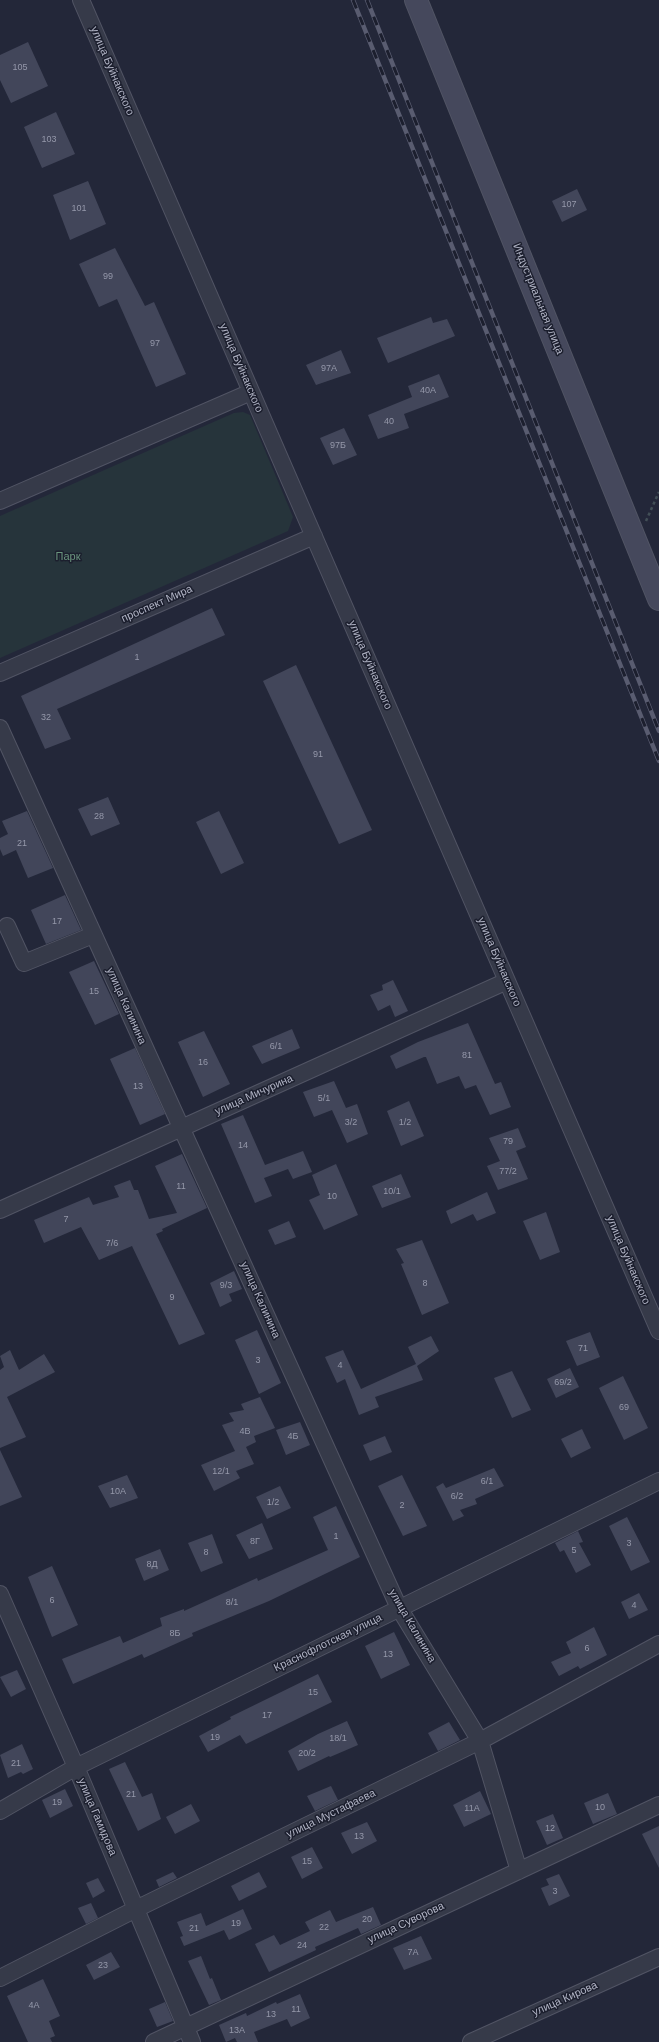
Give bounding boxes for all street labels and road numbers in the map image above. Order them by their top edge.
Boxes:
street label: улица Буйнакского [87,24,137,118]
street label: Индустриальная улица [510,242,566,356]
street label: улица Буйнакского [216,321,266,415]
street label: проспект Мира [119,582,195,626]
street label: улица Буйнакского [345,618,395,712]
street label: улица Буйнакского [474,915,524,1009]
street label: улица Калинина [103,965,149,1047]
street label: улица Мичурина [213,1072,295,1118]
street label: улица Буйнакского [603,1213,653,1307]
street label: улица Калинина [237,1259,283,1341]
street label: улица Калинина [386,1587,438,1665]
street label: Краснофлотская улица [272,1611,384,1675]
street label: улица Гамидова [75,1776,119,1858]
street label: улица Мустафаева [284,1787,378,1841]
street label: улица Суворова [366,1900,446,1946]
street label: улица Кирова [530,1979,600,2019]

